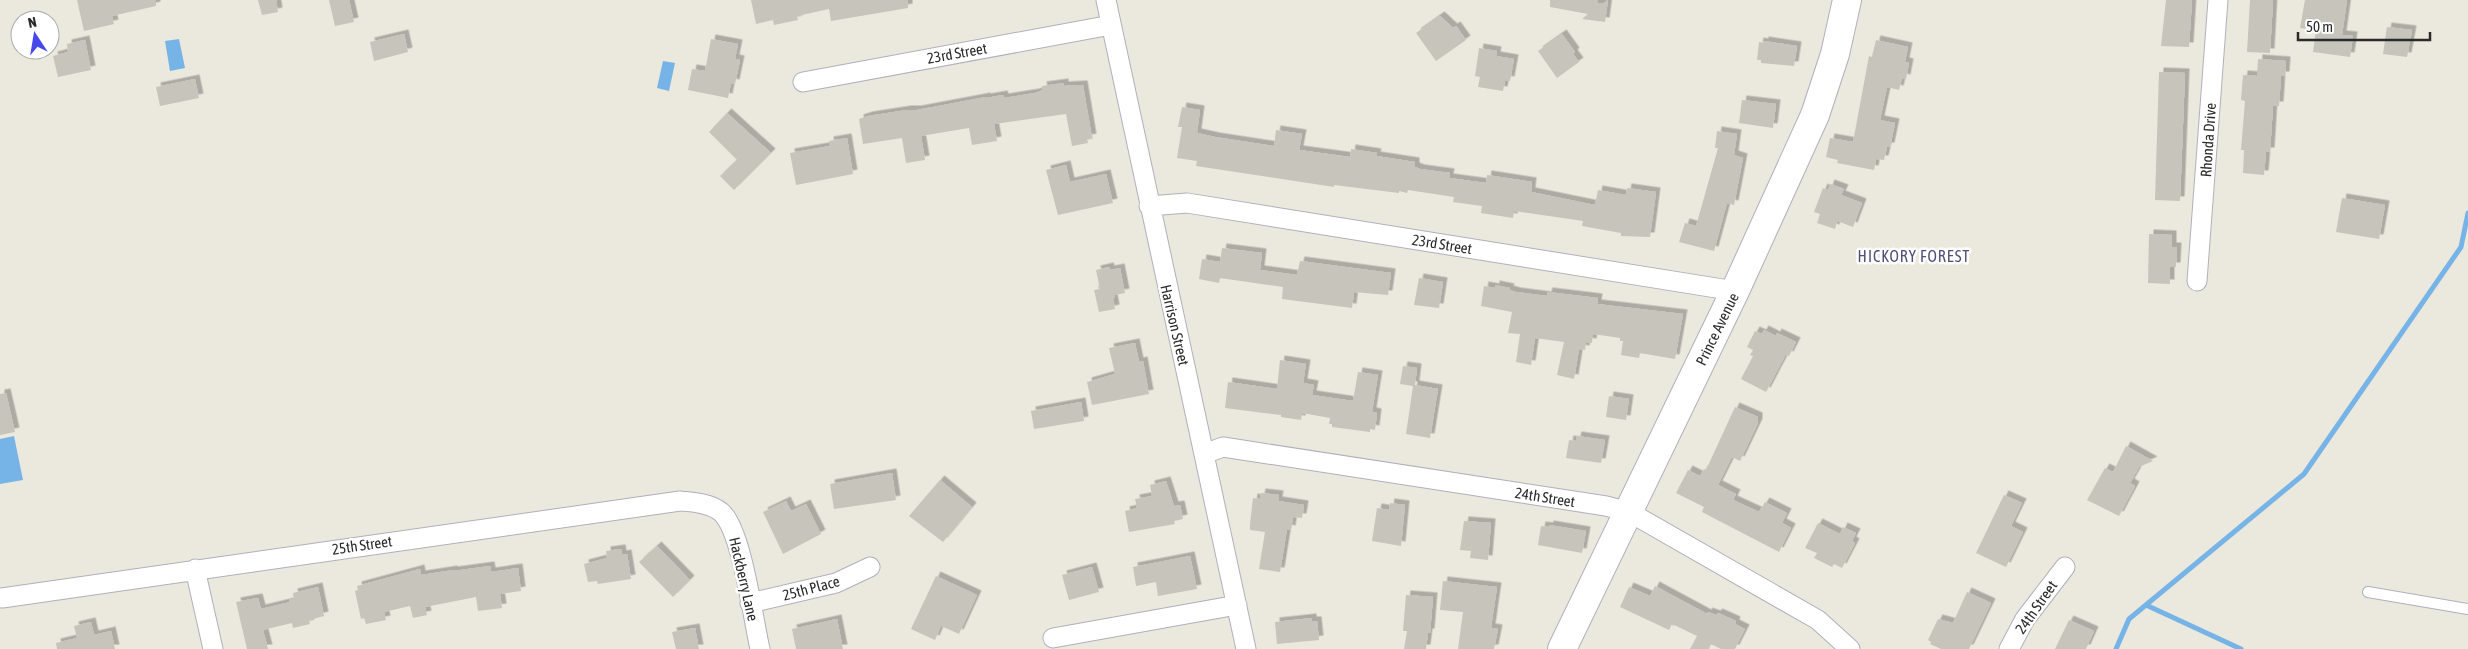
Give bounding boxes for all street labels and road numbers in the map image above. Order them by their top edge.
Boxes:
street label: 23rd Street [926,39,988,67]
street label: Rhonda Drive [2197,102,2219,178]
street label: 23rd Street [1411,231,1473,257]
street label: Harrison Street [1157,283,1193,367]
street label: Prince Avenue [1692,290,1742,368]
street label: 24th Street [1514,484,1576,510]
street label: 25th Street [331,532,393,558]
street label: Hackberry Lane [726,535,762,623]
street label: 25th Place [781,572,842,604]
street label: 24th Street [2012,577,2060,637]

